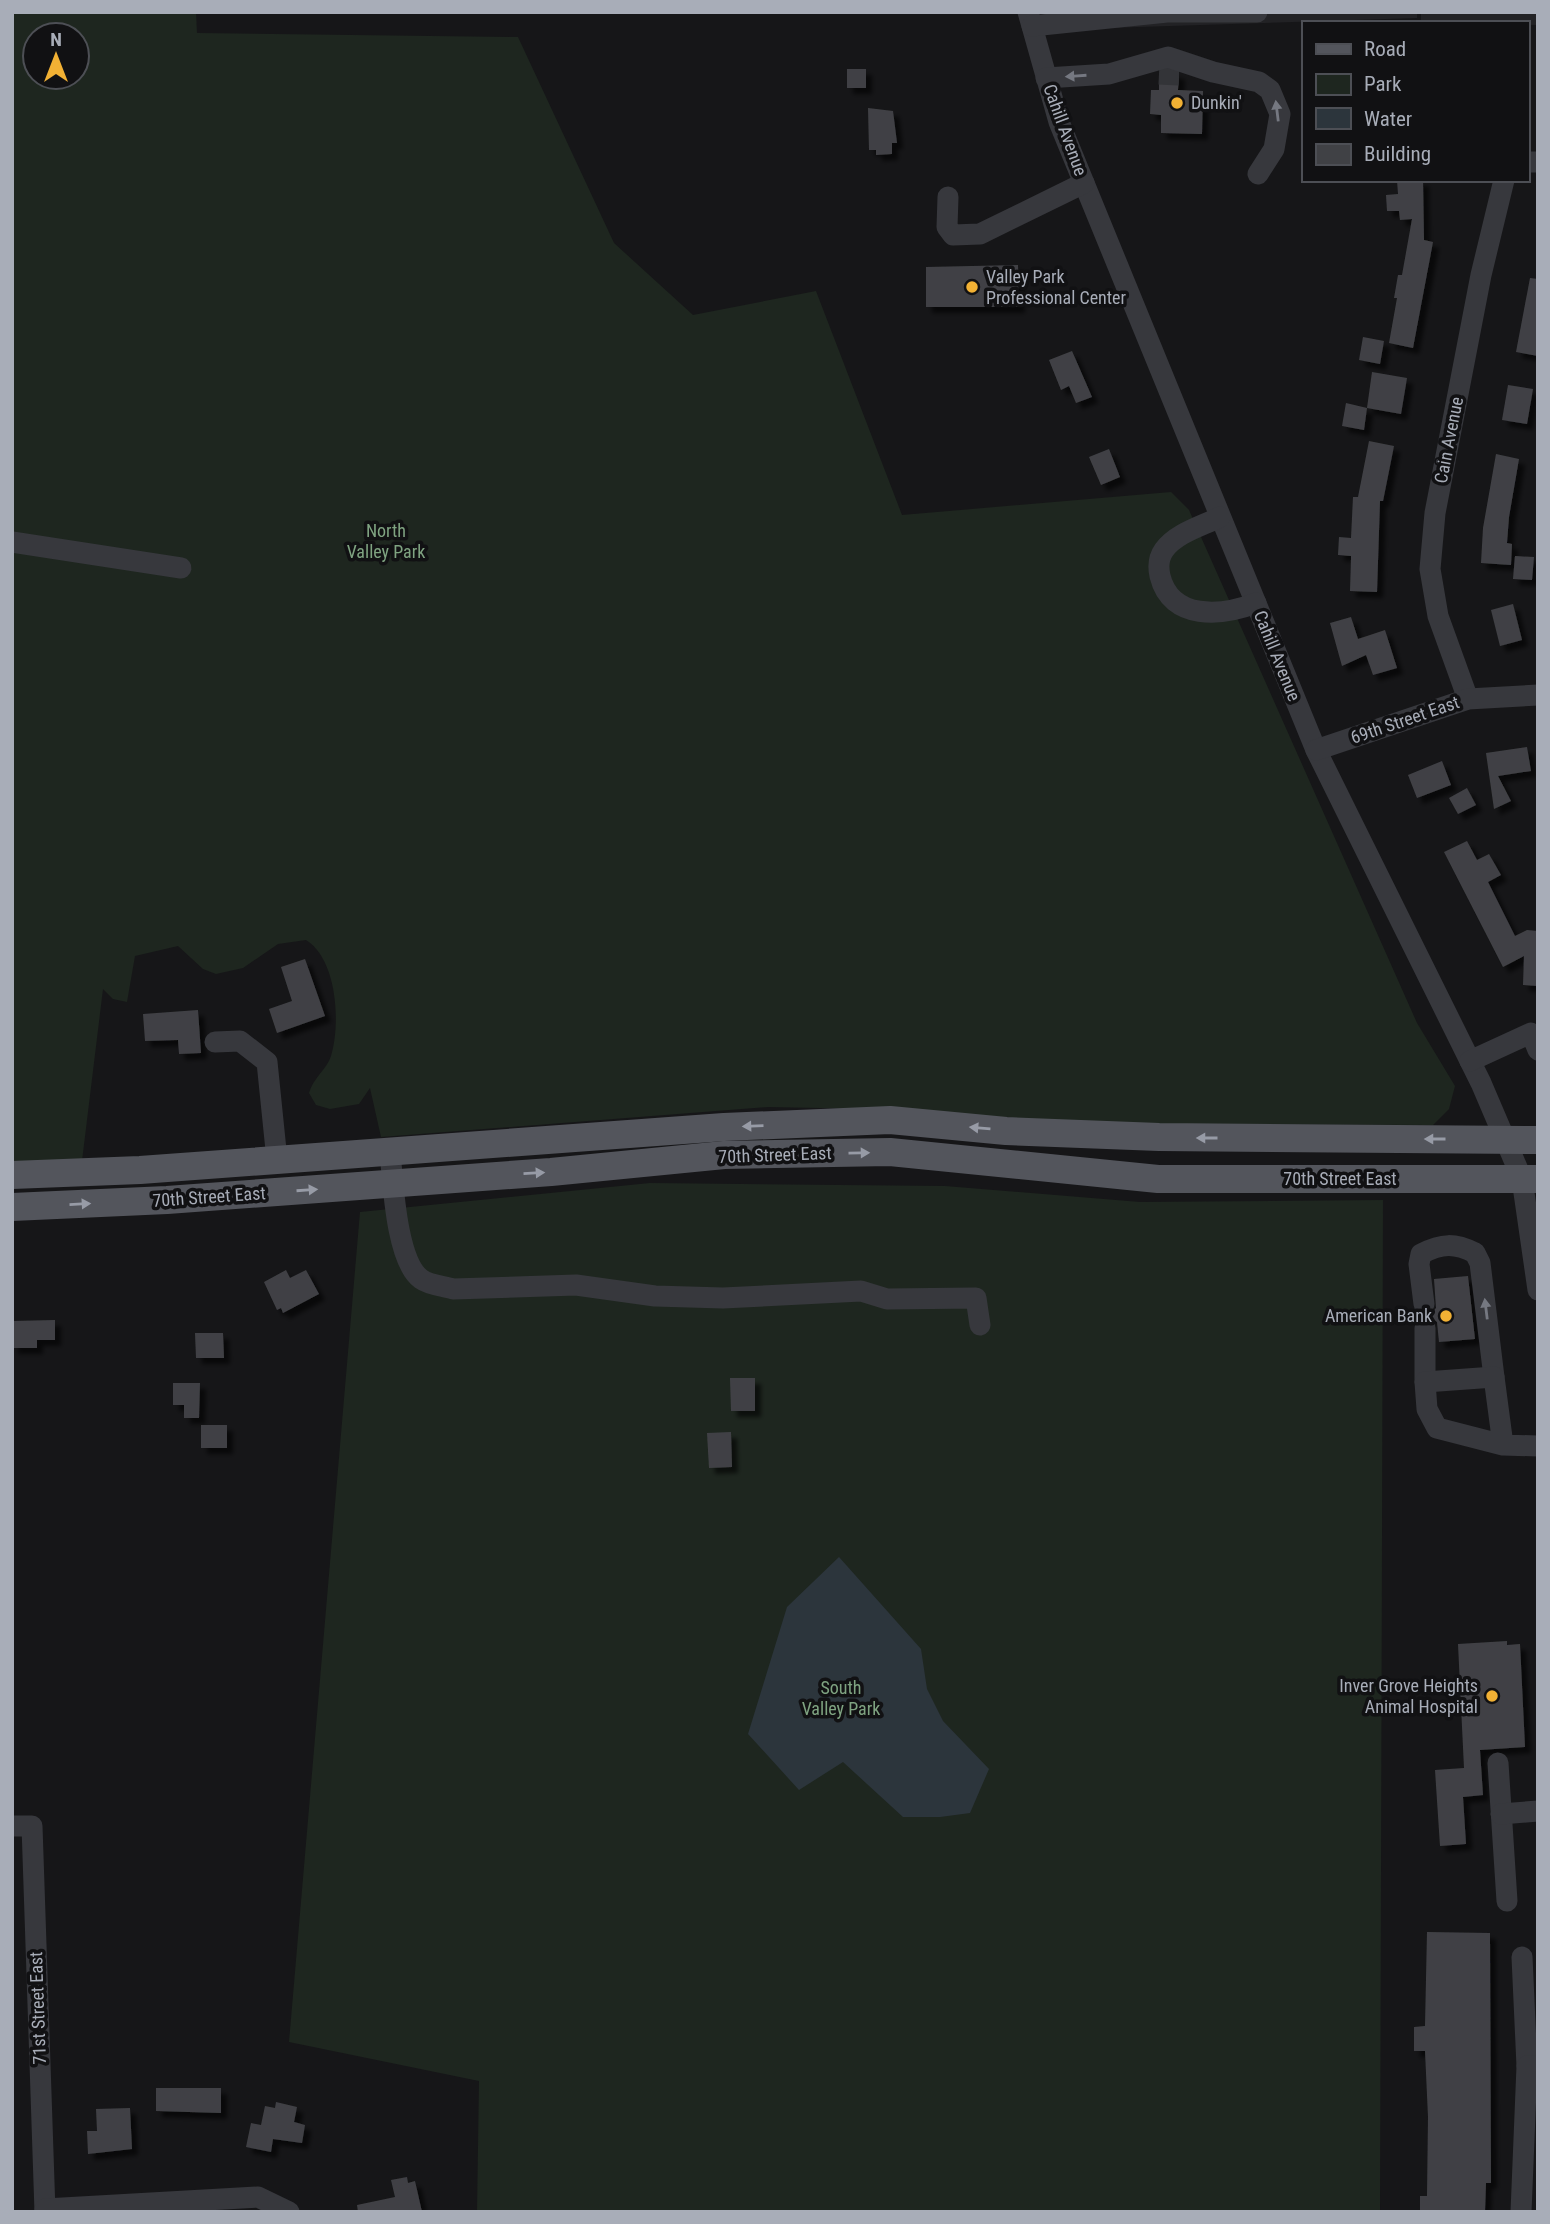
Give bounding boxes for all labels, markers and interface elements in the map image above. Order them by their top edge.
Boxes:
north arrow [21,21,91,91]
legend [1302,21,1529,182]
text: N [50,28,62,51]
text: Road [1364,37,1406,61]
one-way arrow [1065,71,1087,82]
text: Park [1364,72,1402,96]
street label: Cahill Avenue [1039,81,1092,178]
place label: Dunkin' [1191,92,1242,113]
marker: Dunkin' [1169,95,1185,111]
one-way arrow [1272,100,1283,122]
text: Water [1364,107,1412,131]
text: Building [1364,142,1431,166]
place label: Valley Park Professional Center [986,266,1127,308]
marker: Valley Park Professional Center [964,279,980,295]
street label: Cain Avenue [1430,395,1467,485]
park label: North Valley Park [347,520,425,562]
street label: Cahill Avenue [1250,607,1305,704]
street label: 69th Street East [1348,691,1462,748]
one-way arrow [742,1120,764,1131]
one-way arrow [969,1122,991,1133]
one-way arrow [1196,1132,1218,1144]
one-way arrow [1423,1133,1445,1145]
street label: 70th Street East [718,1142,832,1167]
one-way arrow [848,1147,870,1158]
one-way arrow [524,1168,546,1179]
street label: 70th Street East [1283,1168,1397,1189]
street label: 70th Street East [152,1182,266,1211]
one-way arrow [297,1184,319,1195]
one-way arrow [70,1199,92,1210]
one-way arrow [1480,1298,1491,1320]
place label: American Bank [1325,1305,1432,1326]
marker: American Bank [1438,1308,1454,1324]
place label: Inver Grove Heights Animal Hospital [1339,1675,1478,1717]
park label: South Valley Park [802,1677,880,1719]
marker: Inver Grove Heights Animal Hospital [1484,1688,1500,1704]
street label: 71st Street East [25,1951,50,2065]

